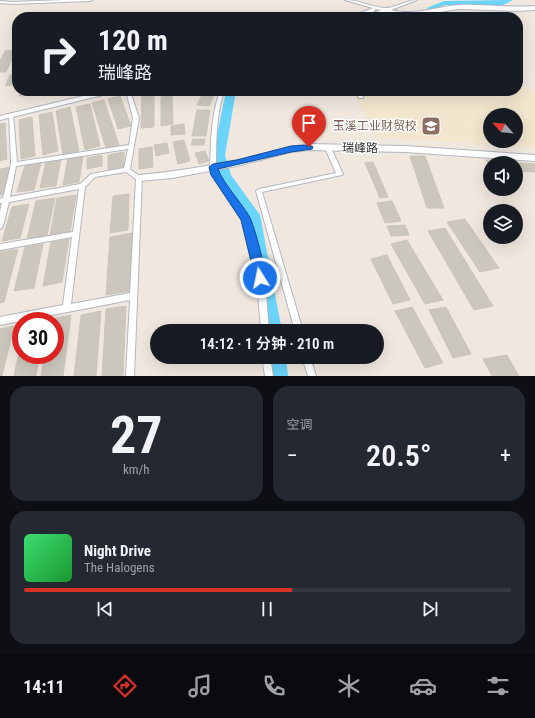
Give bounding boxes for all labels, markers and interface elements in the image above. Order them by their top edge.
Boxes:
text: 120 m [98,24,168,57]
icon: right [32,28,84,80]
text: 瑞峰路 [98,62,152,83]
pin [292,106,326,147]
north arrow [483,108,523,148]
map controls [483,108,523,244]
icon: arrive [298,112,320,134]
school or university icon: 玉溪工业财贸校 [420,115,442,137]
place label: 玉溪工业财贸校 [333,119,417,133]
street label: 瑞峰路 [342,141,378,155]
button: sound [483,156,523,196]
button: layers [483,204,523,244]
position arrow [239,257,281,299]
speed limit sign: 30 [12,312,64,364]
text: 14:12 · 1 分钟 · 210 m [200,335,334,353]
text: 27 [110,405,163,466]
text: 空调 [287,417,313,432]
text: 20.5° [366,438,431,473]
text: − [287,443,298,468]
text: + [500,443,511,468]
text: km/h [123,462,150,477]
text: Night Drive [84,542,151,560]
text: The Halogens [84,560,155,575]
icon: previous [94,598,116,620]
icon: pause [256,598,278,620]
icon: next [419,598,441,620]
icon: directions [111,672,139,700]
icon: music [186,672,214,700]
icon: phone [260,672,288,700]
icon: climate [335,672,363,700]
icon: car [409,672,437,700]
icon: filters [484,672,512,700]
text: 14:11 [23,676,65,697]

